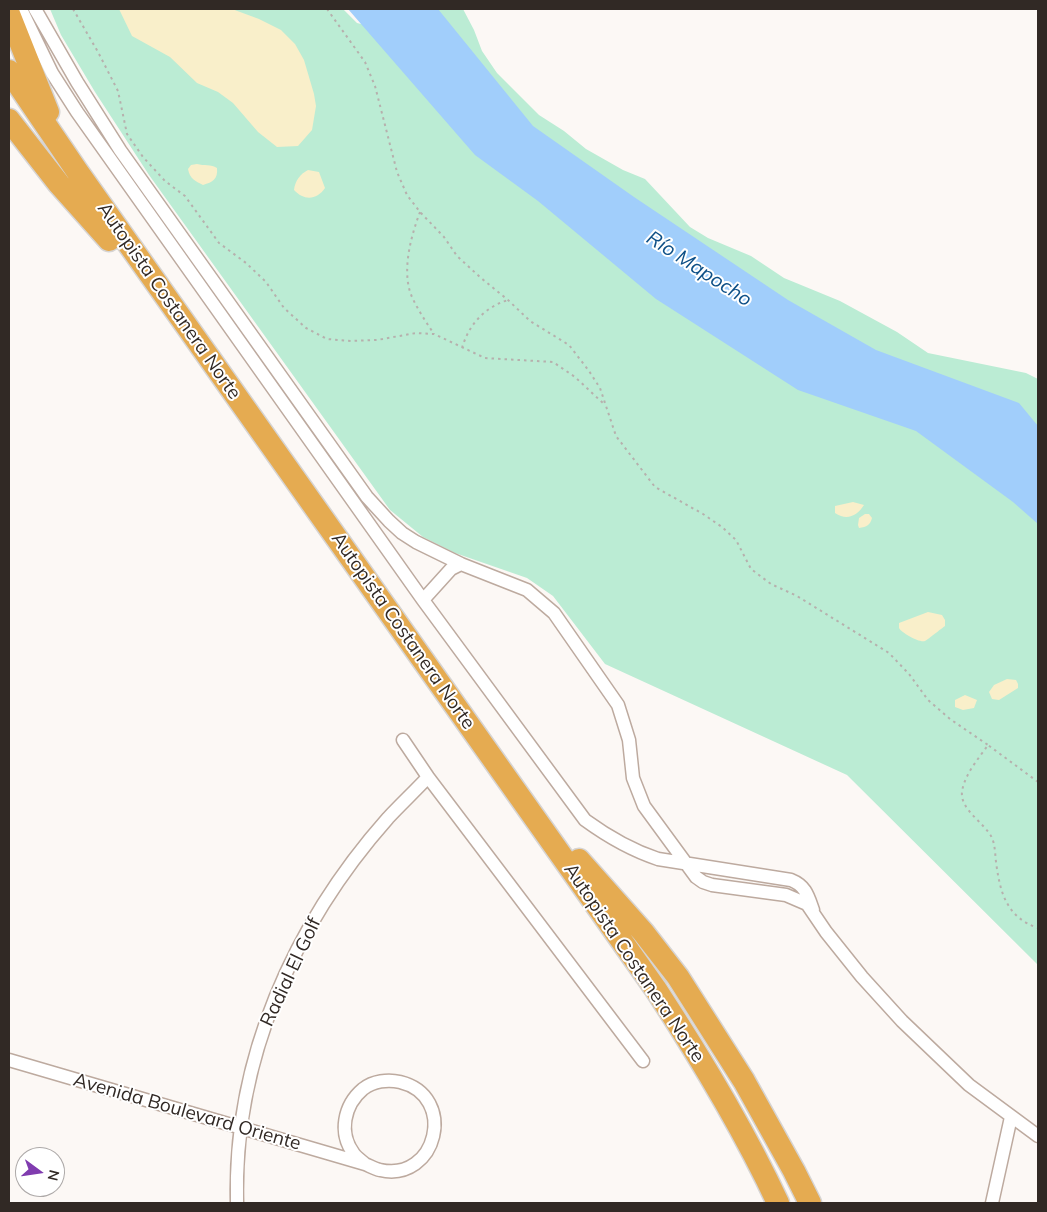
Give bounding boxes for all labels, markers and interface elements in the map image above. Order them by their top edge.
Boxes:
street label: Autopista Costanera Norte [92,198,246,404]
water label: Río Mapocho [642,226,756,312]
street label: Autopista Costanera Norte [326,528,480,734]
street label: Autopista Costanera Norte [559,859,709,1067]
street label: Radial El Golf [256,914,326,1030]
street label: Avenida Boulevard Oriente [71,1069,303,1155]
north arrow [15,1147,65,1197]
text: N [44,1168,64,1183]

